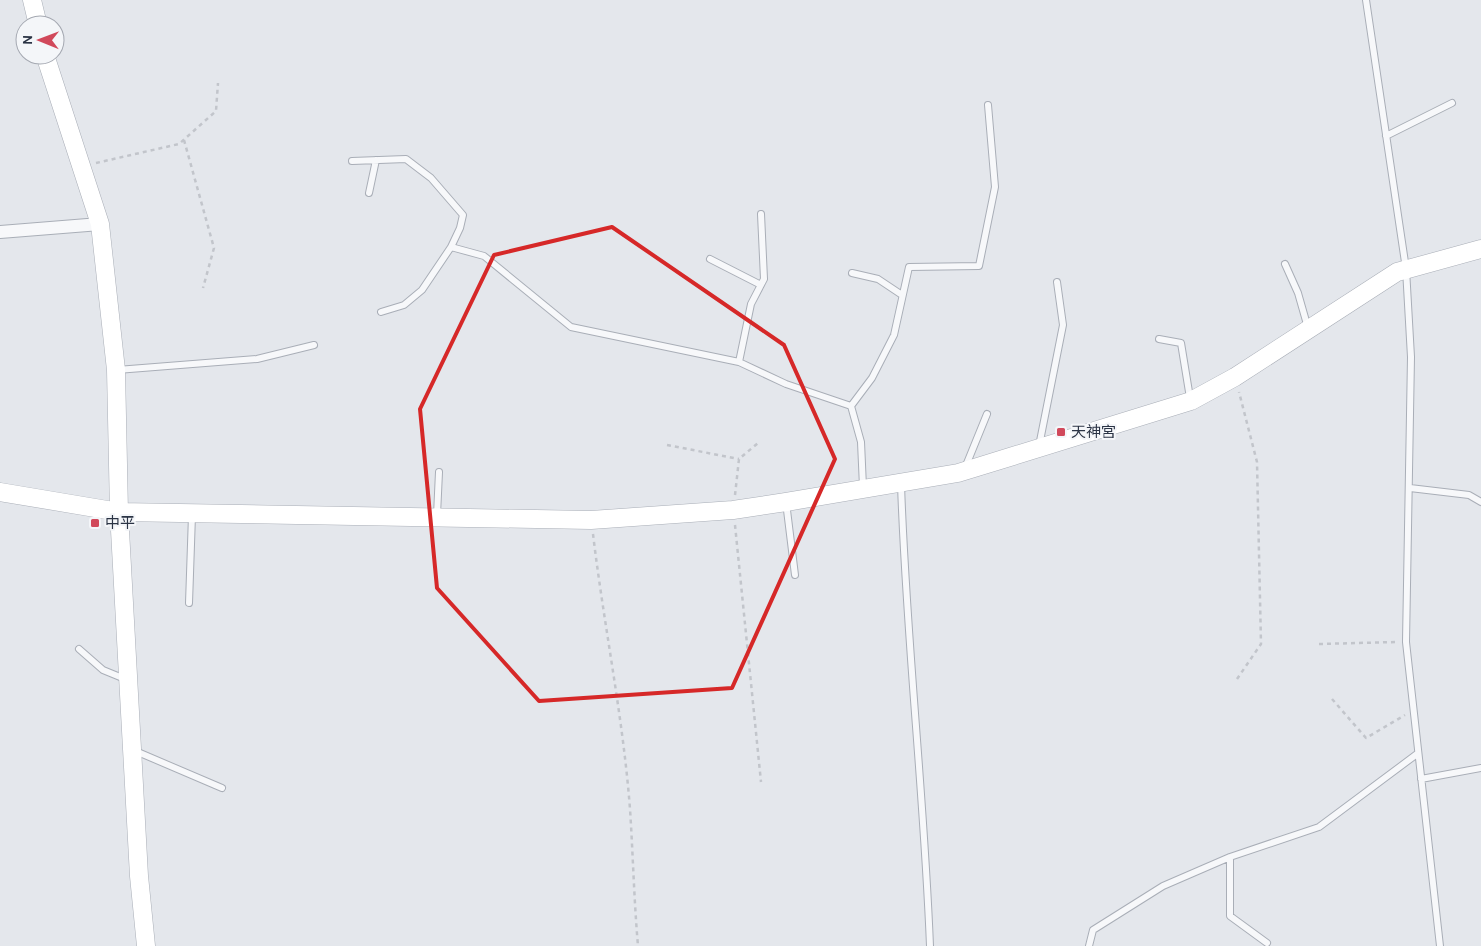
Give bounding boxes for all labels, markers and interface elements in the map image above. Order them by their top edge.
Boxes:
north arrow [15,15,65,65]
text: N [19,35,36,45]
place label: 天神宮 [1071,423,1116,441]
marker: 天神宮 [1055,426,1067,438]
place label: 中平 [105,514,135,532]
marker: 中平 [89,517,101,529]

